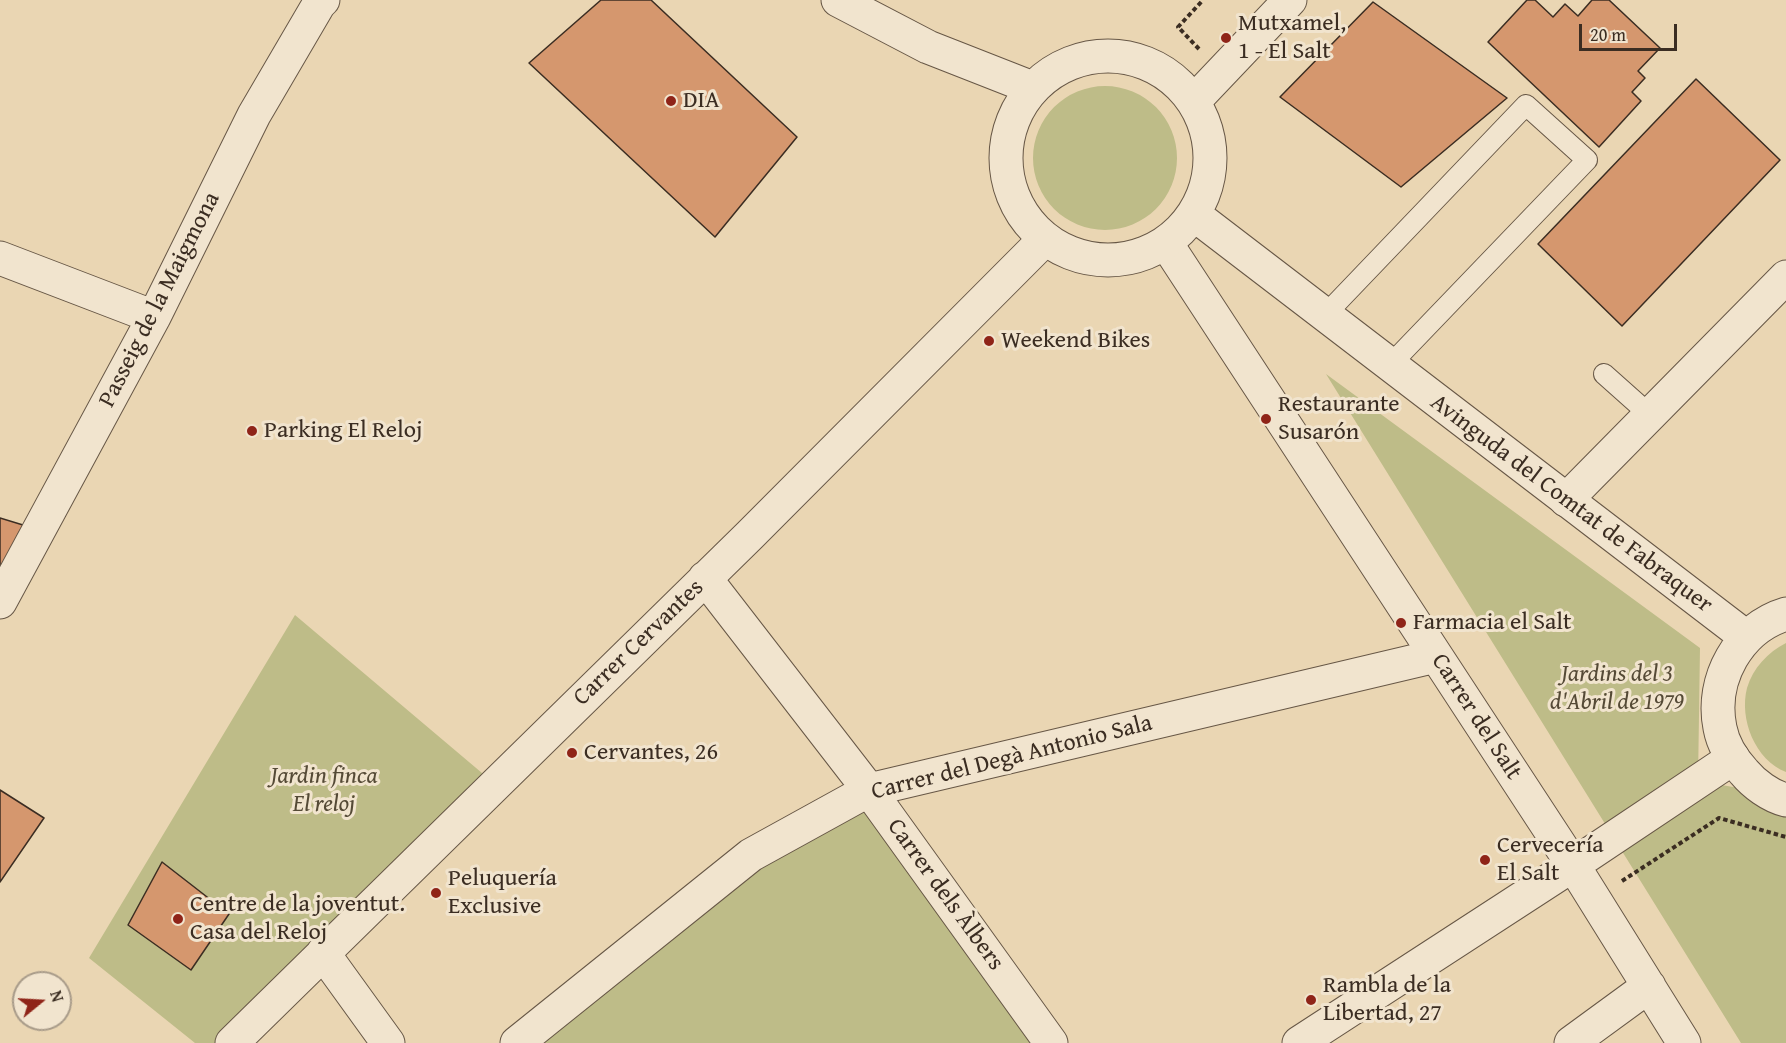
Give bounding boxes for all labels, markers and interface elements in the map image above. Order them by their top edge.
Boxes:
place label: Mutxamel, 1 - El Salt [1238,10,1346,66]
scale bar [1582,12,1680,50]
text: 20 m [1590,21,1626,48]
marker: Mutxamel, 1 - El Salt [1219,31,1233,45]
place label: DIA [683,87,720,115]
marker: DIA [664,94,678,108]
street label: Passeig de la Maigmona [93,188,227,412]
place label: Weekend Bikes [1001,327,1150,355]
marker: Weekend Bikes [982,334,996,348]
street label: Avinguda del Comtat de Fabraquer [1424,388,1718,620]
place label: Restaurante Susarón [1278,391,1400,447]
marker: Restaurante Susarón [1259,412,1273,426]
place label: Parking El Reloj [264,417,422,445]
marker: Parking El Reloj [245,424,259,438]
street label: Carrer Cervantes [568,574,710,712]
place label: Farmacia el Salt [1413,609,1572,637]
marker: Farmacia el Salt [1394,616,1408,630]
street label: Carrer del Salt [1425,649,1527,785]
park label: Jardins del 3 d'Abril de 1979 [1550,661,1684,717]
street label: Carrer del Degà Antonio Sala [869,709,1155,807]
place label: Cervantes, 26 [584,739,718,767]
marker: Cervantes, 26 [565,746,579,760]
park label: Jardin finca El reloj [270,763,378,819]
street label: Carrer dels Àlbers [880,814,1010,976]
place label: Cervecería El Salt [1497,832,1604,888]
marker: Cervecería El Salt [1478,853,1492,867]
place label: Peluquería Exclusive [448,865,557,921]
marker: Peluquería Exclusive [429,886,443,900]
place label: Centre de la joventut. Casa del Reloj [190,891,405,947]
marker: Centre de la joventut. Casa del Reloj [171,912,185,926]
north arrow [12,971,72,1031]
place label: Rambla de la Libertad, 27 [1323,972,1451,1028]
text: N [44,987,70,1005]
marker: Rambla de la Libertad, 27 [1304,993,1318,1007]

